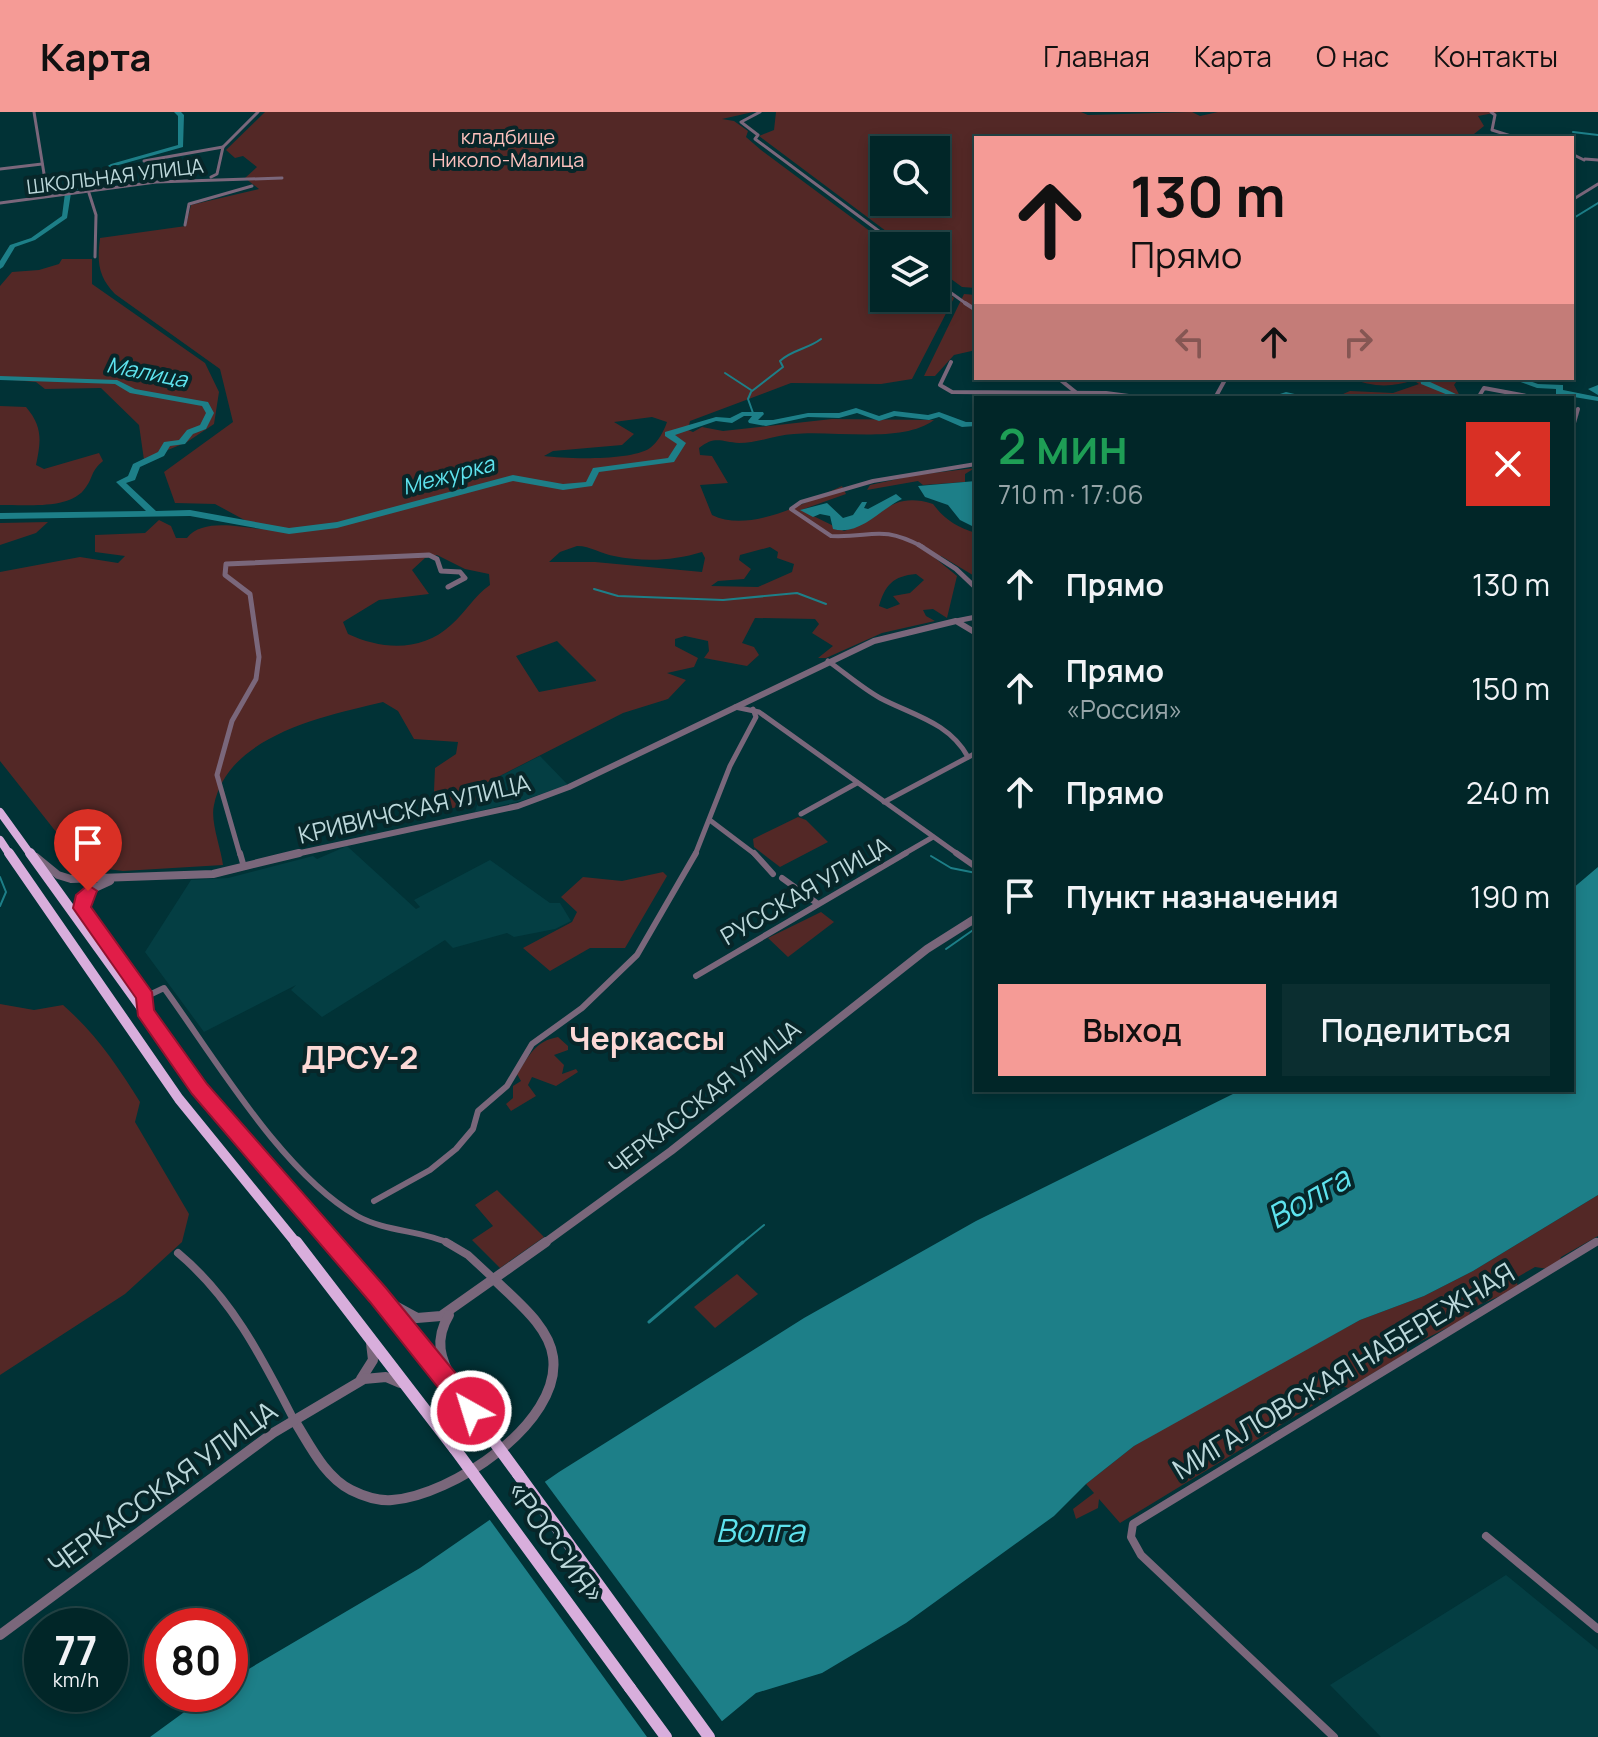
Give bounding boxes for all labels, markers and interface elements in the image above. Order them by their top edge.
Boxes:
text: Карта [40,30,152,82]
text: Главная [1043,37,1150,75]
text: Карта [1194,37,1272,75]
text: О нас [1316,37,1389,75]
text: Контакты [1433,37,1558,75]
park label: кладбище Николо-Малица [432,123,584,173]
map controls [870,136,950,312]
button: search [870,136,950,216]
street label: ШКОЛЬНАЯ УЛИЦА [25,152,205,200]
text: 130 m [1130,157,1286,234]
icon: ahead [998,168,1102,272]
text: Прямо [1130,230,1242,279]
button: layers [870,232,950,312]
icon: left [1168,320,1212,364]
icon: ahead [1252,320,1296,364]
icon: right [1336,320,1380,364]
water label: Малица [104,349,192,395]
text: 2 мин [998,413,1128,478]
button: close [1466,422,1550,506]
water label: Межурка [399,448,499,502]
text: 710 m · 17:06 [998,476,1144,512]
icon: ahead [998,562,1042,606]
text: Прямо [1066,564,1164,605]
text: 130 m [1472,564,1550,605]
text: Прямо [1066,650,1164,691]
icon: ahead [998,666,1042,710]
text: 150 m [1471,668,1550,709]
text: «Россия» [1066,691,1182,727]
street label: КРИВИЧСКАЯ УЛИЦА [295,765,533,851]
icon: ahead [998,770,1042,814]
text: Прямо [1066,772,1164,813]
text: 240 m [1466,772,1550,813]
pin [54,809,122,891]
icon: arrive [66,821,110,865]
street label: РУССКАЯ УЛИЦА [714,828,896,952]
icon: arrive [998,874,1042,918]
text: Пункт назначения [1066,876,1339,917]
text: 190 m [1470,876,1550,917]
button: Выход [998,984,1266,1076]
button: Поделиться [1282,984,1550,1076]
street label: ЧЕРКАССКАЯ УЛИЦА [601,1012,807,1182]
district label: Черкассы [569,1016,725,1060]
district label: ДРСУ-2 [302,1035,418,1079]
water label: Волга [1258,1155,1359,1238]
street label: МИГАЛОВСКАЯ НАБЕРЕЖНАЯ [1165,1253,1521,1487]
position arrow [429,1369,513,1453]
street label: ЧЕРКАССКАЯ УЛИЦА [40,1391,284,1583]
street label: «РОССИЯ» [498,1473,614,1611]
water label: Волга [716,1508,807,1552]
speed limit sign: 80 [144,1608,248,1712]
text: 77 [55,1622,97,1677]
text: km/h [53,1666,99,1693]

